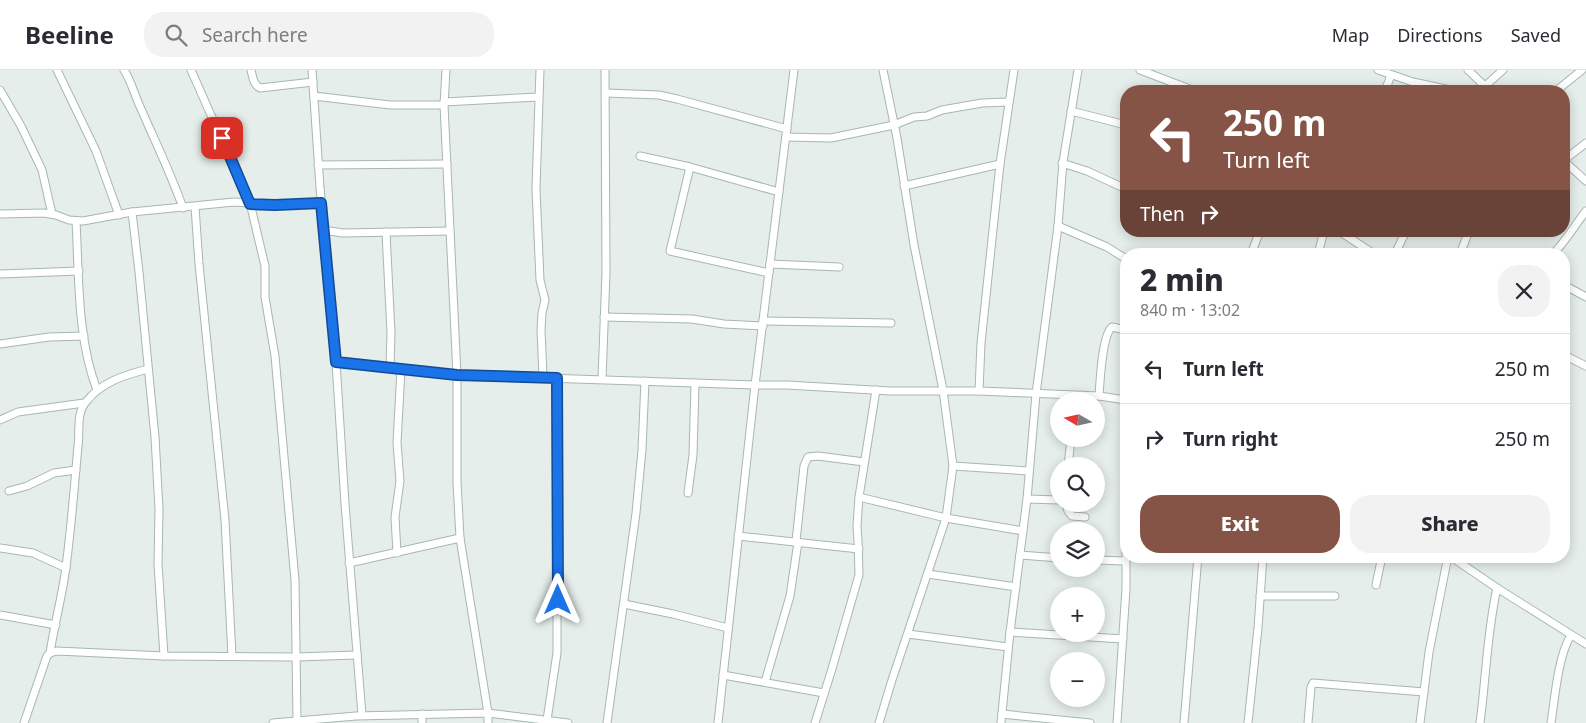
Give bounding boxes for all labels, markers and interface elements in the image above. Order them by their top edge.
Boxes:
search box [144,12,494,57]
text: Beeline [25,18,114,51]
icon: search [162,21,190,49]
text: Search here [202,22,308,48]
text: Map [1332,23,1369,47]
text: Directions [1397,23,1483,47]
text: Saved [1511,23,1561,47]
text: 250 m [1223,99,1326,146]
icon: left [1140,105,1205,170]
pin [201,117,243,159]
icon: arrive [208,124,236,152]
text: Turn left [1223,144,1310,174]
icon: right [1195,200,1223,228]
text: Then [1140,201,1185,227]
text: 2 min [1140,259,1224,300]
button: close [1498,265,1550,317]
text: 840 m · 13:02 [1140,299,1240,321]
icon: left [1140,355,1168,383]
text: Turn left [1183,356,1264,382]
text: 250 m [1495,356,1550,382]
north arrow [1050,392,1105,448]
map controls [1050,392,1105,707]
icon: right [1140,425,1168,453]
text: Turn right [1183,426,1278,452]
text: 250 m [1495,426,1550,452]
button: search [1050,457,1105,512]
button: Exit [1140,495,1340,553]
button: Share [1350,495,1550,553]
button: layers [1050,522,1105,577]
position arrow [531,573,583,625]
button: + [1050,587,1105,642]
button: − [1050,652,1105,707]

